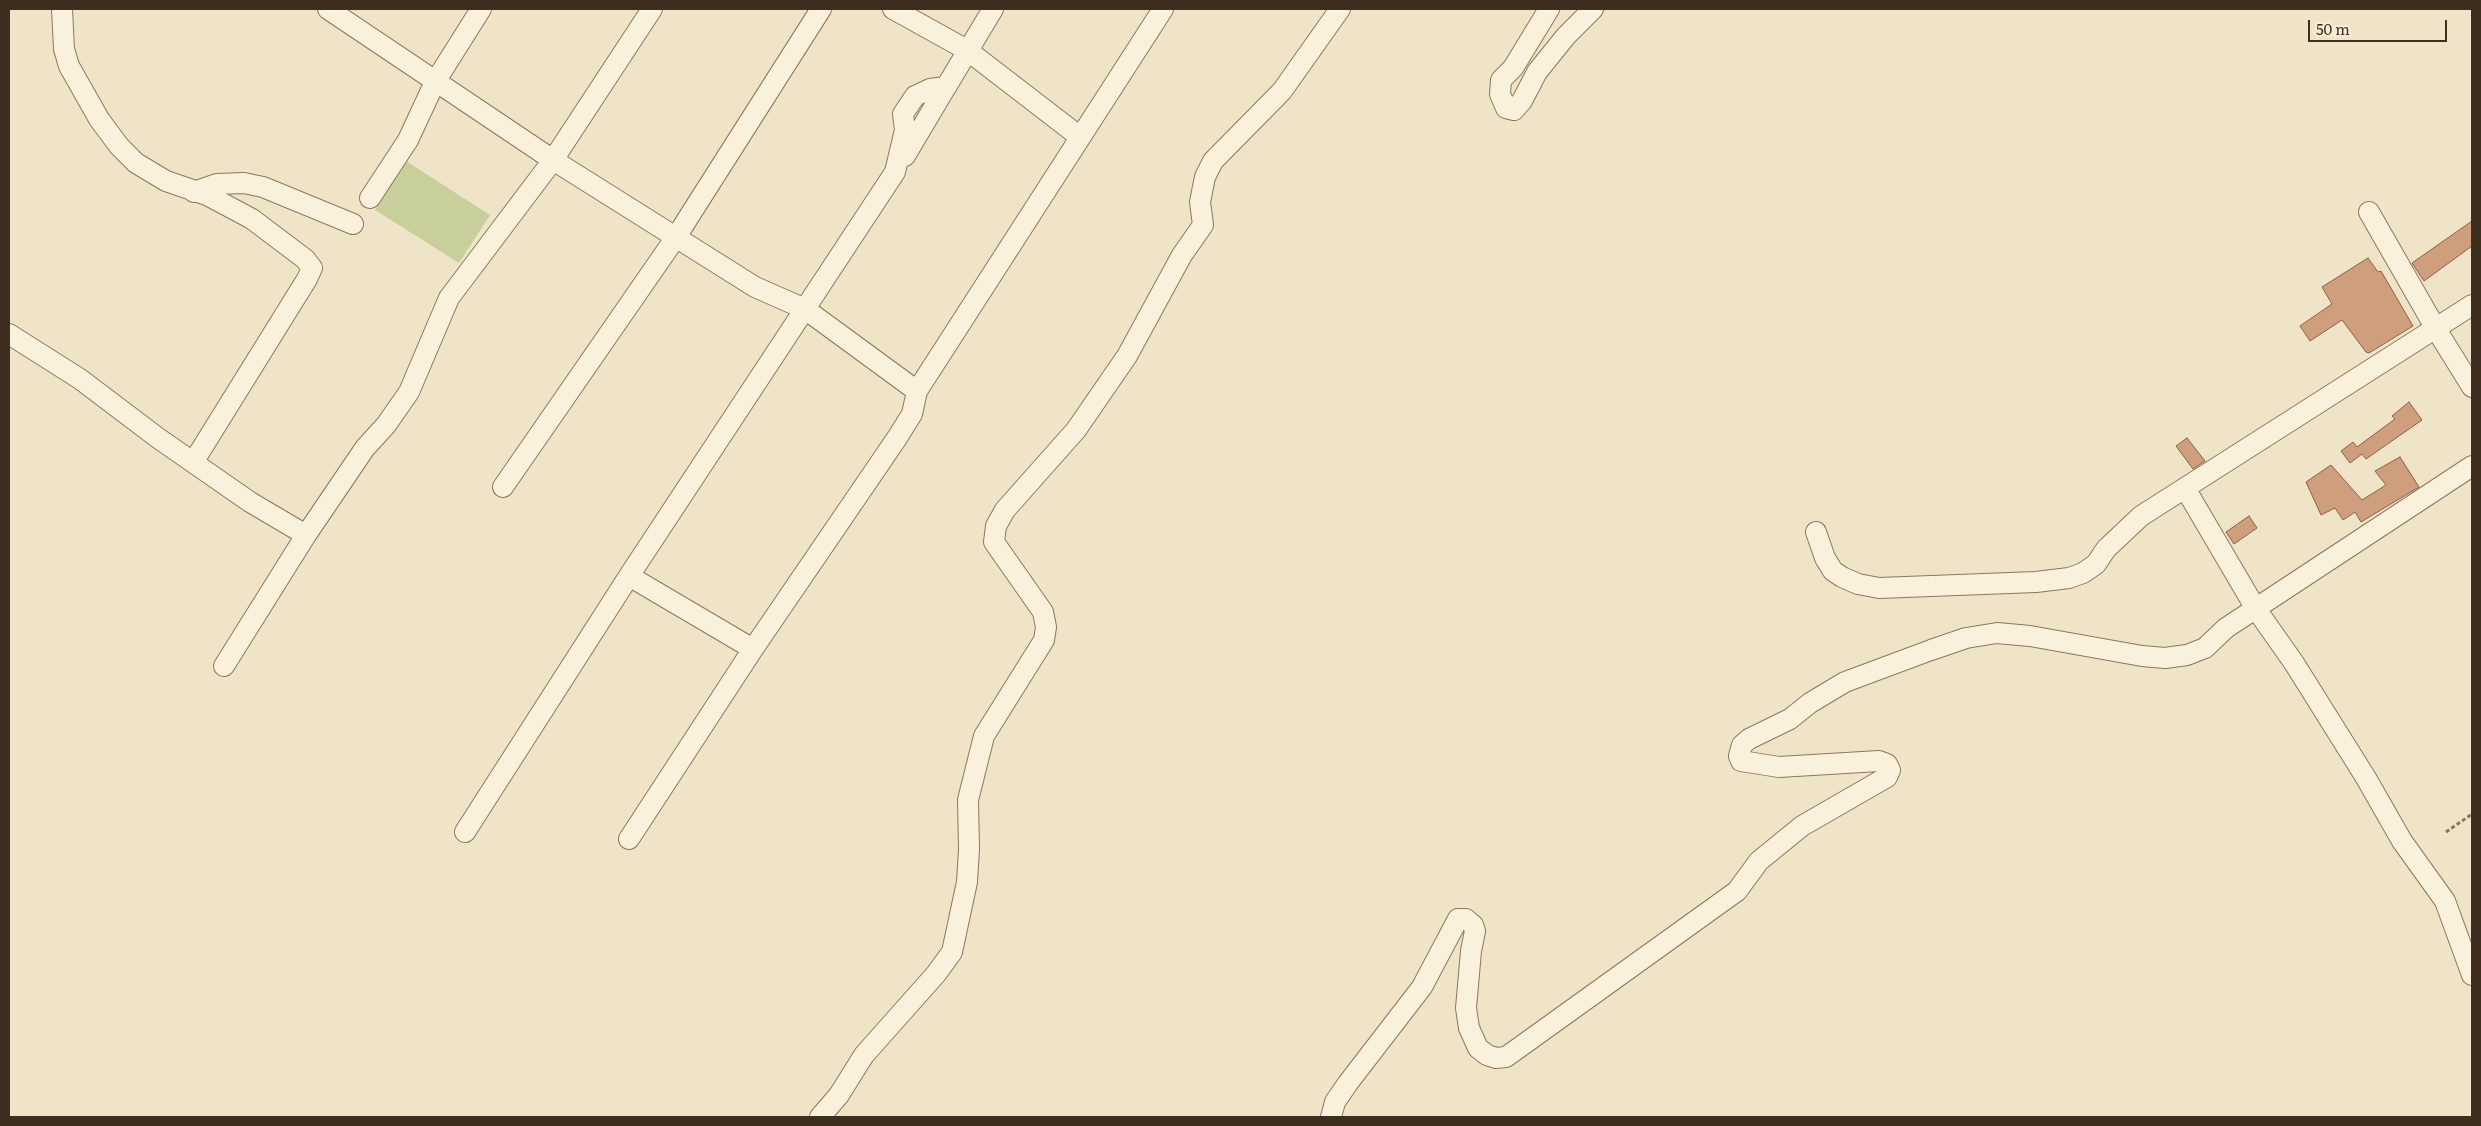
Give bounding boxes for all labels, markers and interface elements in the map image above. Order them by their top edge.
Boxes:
scale bar [2311,10,2450,42]
text: 50 m [2316,17,2350,40]

